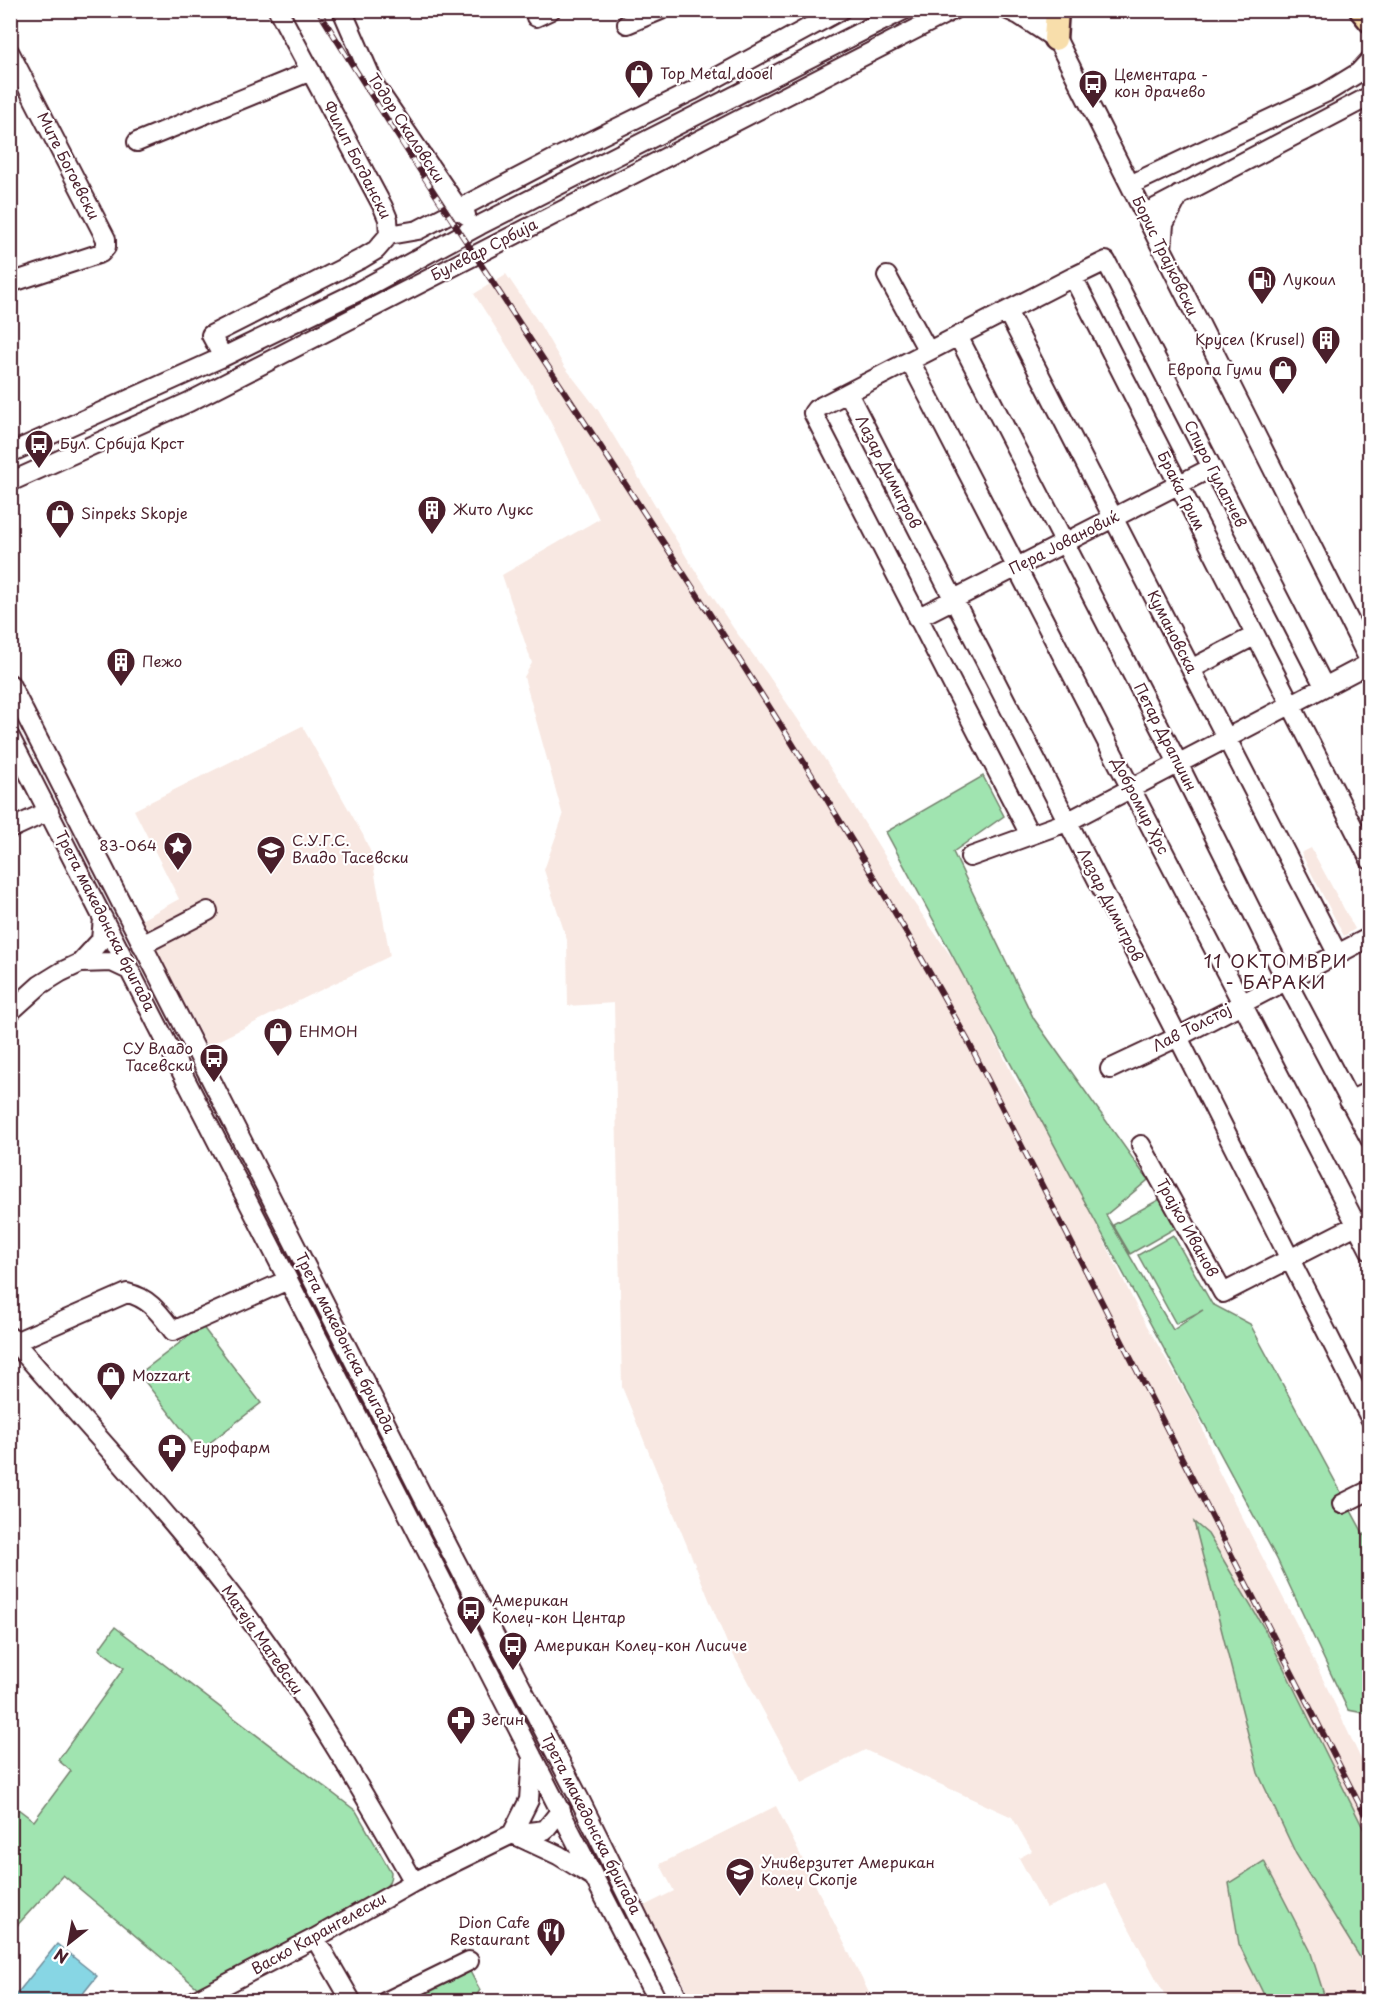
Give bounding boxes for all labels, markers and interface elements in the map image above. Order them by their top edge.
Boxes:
shop icon: Top Metal dooel [623,58,655,100]
place label: Top Metal dooel [660,61,773,84]
place label: Цементара - кон драчево [1114,62,1208,102]
street label: Тодор Скаловски [363,68,451,187]
bus stop icon: Цементара - кон драчево [1077,68,1109,110]
street label: Филип Богдански [319,96,398,222]
street label: Мите Богоевски [32,108,106,223]
street label: Борис Трајковски [1127,192,1205,319]
street label: Булевар Србија [426,211,541,286]
fuel station icon: Лукоил [1246,264,1278,306]
place label: Лукоил [1283,267,1336,290]
building icon: Крусел (Krusel) [1310,324,1342,366]
place label: Крусел (Krusel) [1195,327,1305,350]
shop icon: Европа Гуми [1267,354,1299,396]
place label: Европа Гуми [1168,357,1262,380]
street label: Лазар Димитров [851,411,928,532]
street label: Спиро Гулапчев [1179,416,1253,531]
bus stop icon: Бул. Србија Крст [23,428,55,470]
place label: Бул. Србија Крст [60,431,185,454]
street label: Браќа Грим [1152,447,1212,534]
building icon: Жито Лукс [416,494,448,536]
place label: Жито Лукс [453,497,533,520]
shop icon: Sinpeks Skopje [44,498,76,540]
place label: Sinpeks Skopje [81,501,188,524]
street label: Пера Јовановиќ [1004,504,1122,579]
street label: Кумановска [1142,586,1204,678]
building icon: Пежо [105,646,137,688]
place label: Пежо [142,649,182,672]
street label: Петар Драпшин [1129,678,1204,794]
street label: Добромир Хрс [1106,752,1176,858]
street label: Трета македонска бригада [51,826,162,1015]
place label: С.У.Г.С. Владо Тасевски [292,828,409,868]
place icon: 83-064 [162,830,194,872]
place label: 83-064 [99,833,157,856]
school or university icon: С.У.Г.С. Владо Тасевски [255,834,287,876]
street label: Лазар Димитров [1073,844,1150,965]
district label: 11 ОКТОМВРИ - БАРАКИ [1204,947,1348,995]
street label: Лав Толстој [1148,997,1235,1056]
shop icon: ЕНМОН [262,1016,294,1058]
place label: ЕНМОН [299,1019,358,1042]
place label: СУ Владо Тасевски [122,1036,193,1076]
bus stop icon: СУ Владо Тасевски [198,1042,230,1084]
street label: Трајко Иванов [1152,1174,1225,1281]
street label: Трета македонска бригада [291,1248,402,1437]
shop icon: Mozzart [95,1360,127,1402]
place label: Mozzart [132,1363,190,1386]
pharmacy icon: Еурофарм [156,1432,188,1474]
place label: Еурофарм [193,1435,270,1458]
street label: Матеја Матевски [217,1580,310,1699]
place label: Американ Колеџ-кон Центар [492,1588,626,1628]
bus stop icon: Американ Колеџ-кон Центар [455,1594,487,1636]
bus stop icon: Американ Колеџ-кон Лисиче [497,1630,529,1672]
place label: Американ Колеџ-кон Лисиче [534,1633,747,1656]
pharmacy icon: Зегин [445,1704,477,1746]
place label: Зегин [482,1707,524,1730]
street label: Трета македонска бригада [537,1729,648,1918]
place label: Универзитет Американ Колеџ Скопје [761,1850,935,1890]
school or university icon: Универзитет Американ Колеџ Скопје [724,1856,756,1898]
street label: Васко Карангелески [247,1886,390,1979]
place label: Dion Cafe Restaurant [450,1910,530,1950]
north arrow [39,1913,99,1973]
restaurant icon: Dion Cafe Restaurant [535,1916,567,1958]
text: N [49,1943,72,1970]

